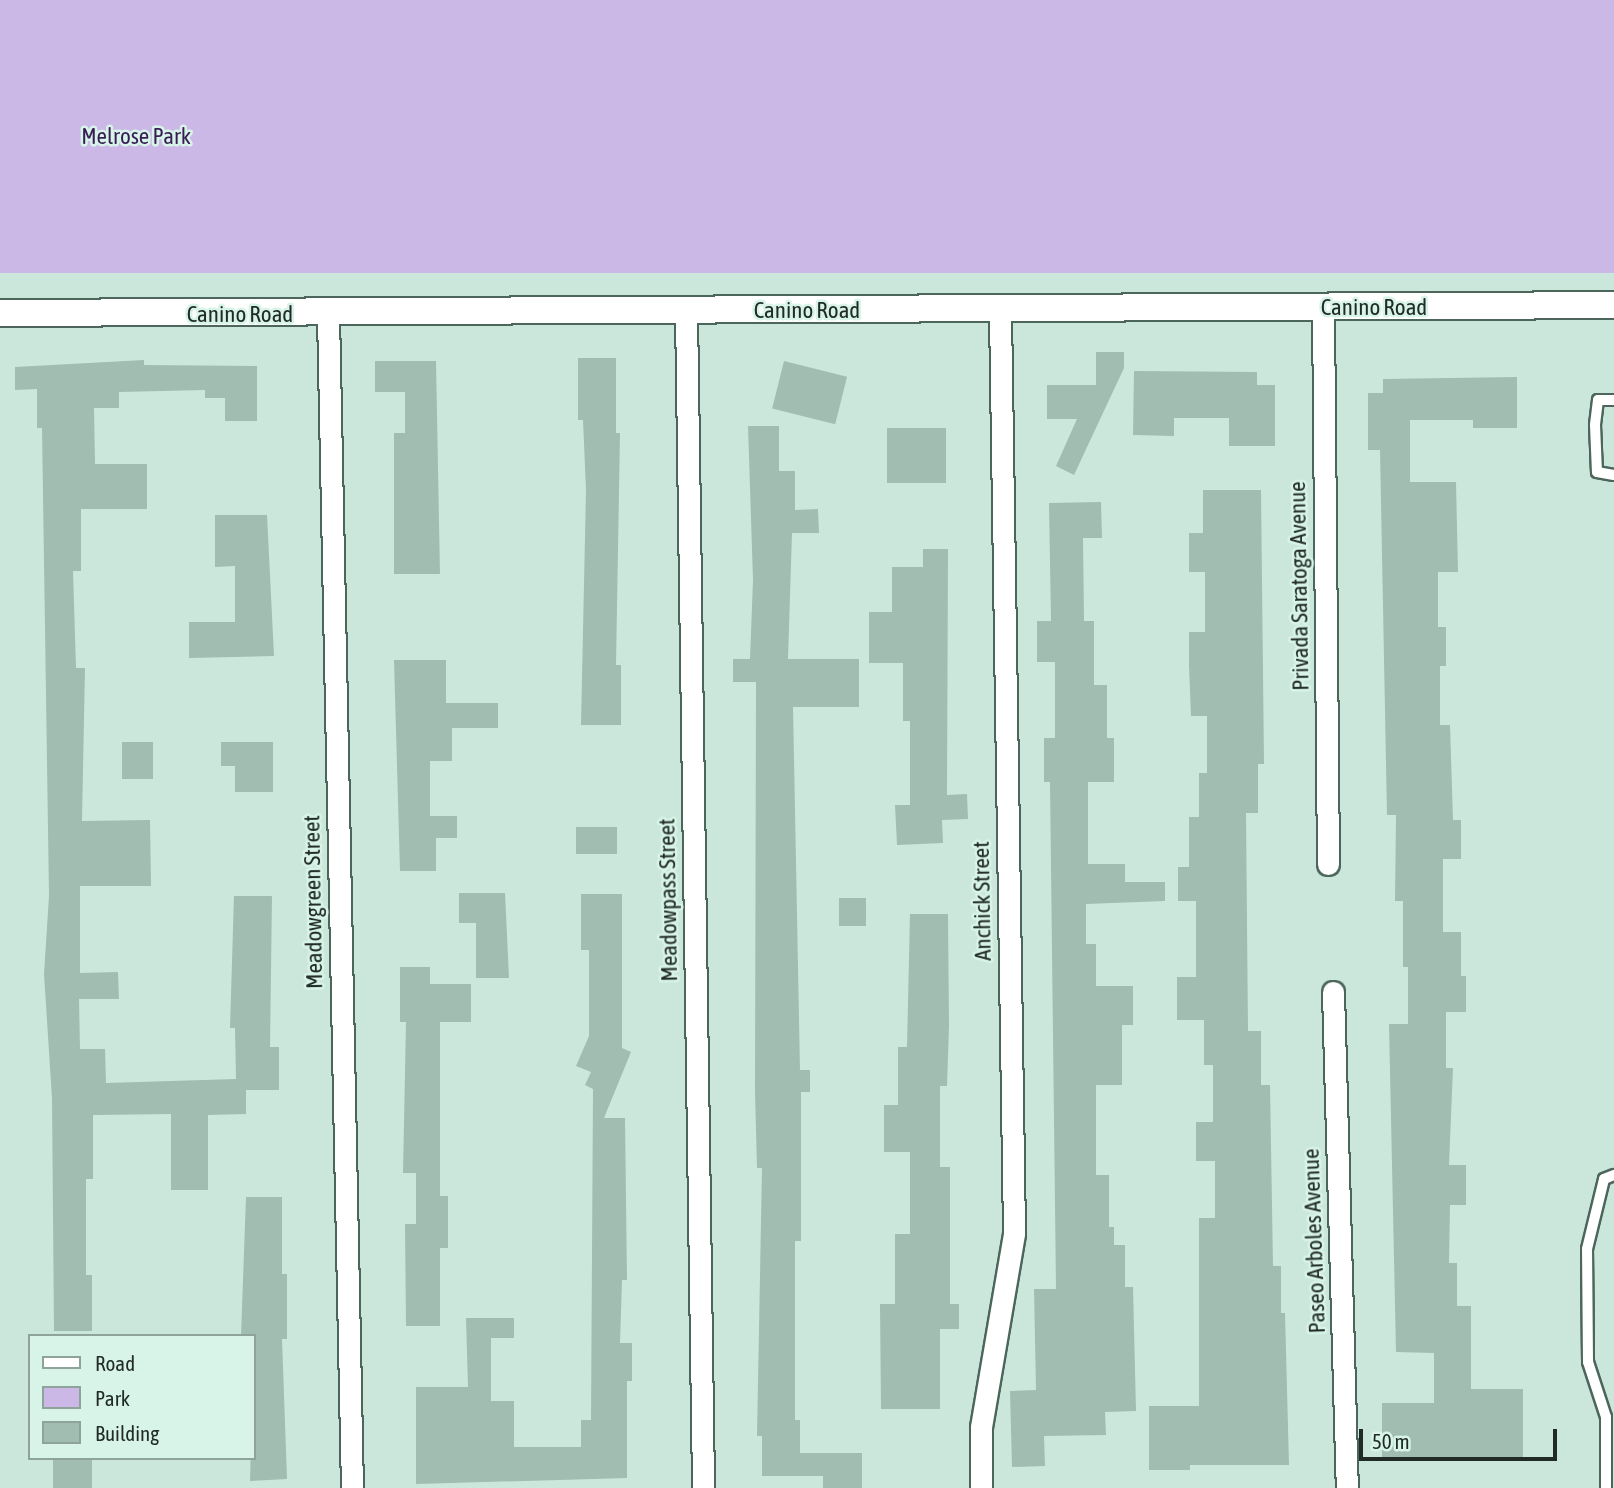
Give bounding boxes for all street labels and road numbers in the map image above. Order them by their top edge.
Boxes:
street label: Canino Road [1321,293,1427,321]
street label: Canino Road [754,296,860,324]
street label: Canino Road [187,300,293,328]
street label: Privada Saratoga Avenue [1283,481,1315,691]
street label: Meadowgreen Street [298,815,328,989]
street label: Meadowpass Street [653,818,683,982]
street label: Anchick Street [967,841,997,961]
street label: Paseo Arboles Avenue [1297,1148,1331,1334]

